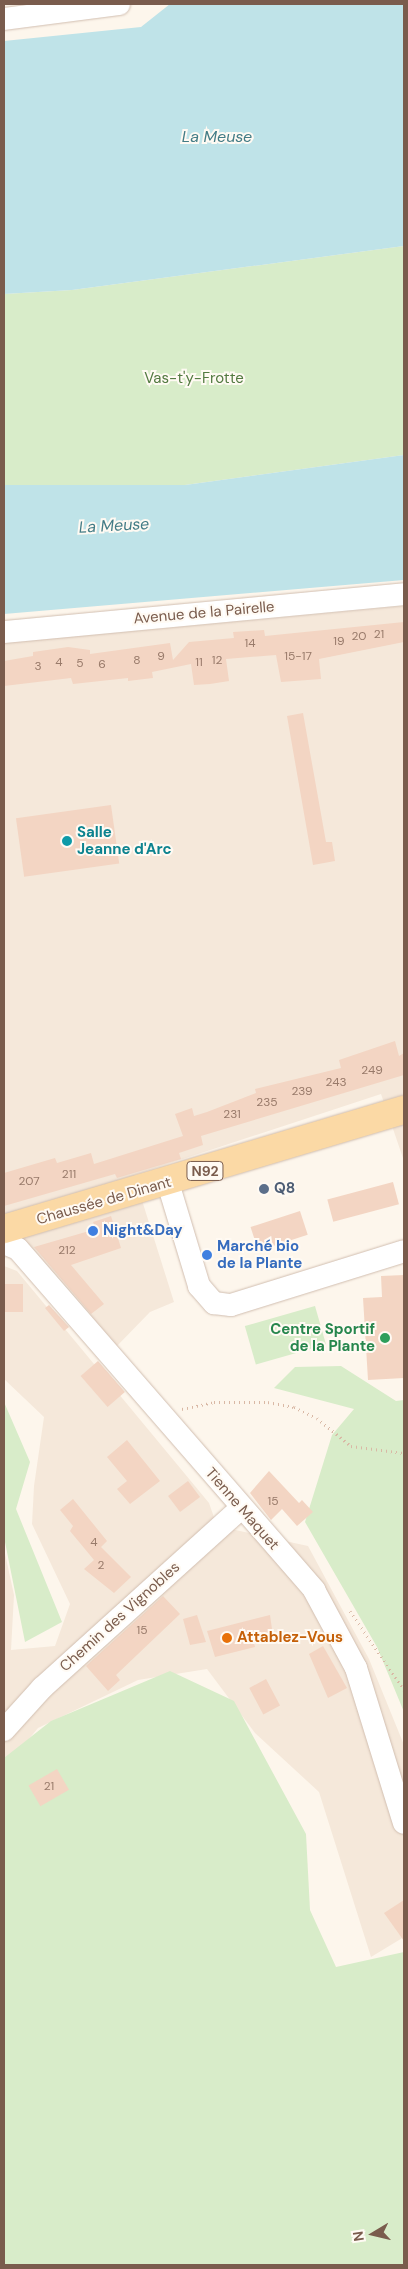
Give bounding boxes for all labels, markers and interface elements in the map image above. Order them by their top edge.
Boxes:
water label: La Meuse [182,127,252,147]
park label: Vas-t'y-Frotte [144,370,244,388]
water label: La Meuse [78,515,150,537]
street label: Avenue de la Pairelle [133,598,275,628]
house number: 21 [374,628,384,642]
house number: 20 [352,630,366,644]
house number: 19 [333,635,345,649]
house number: 14 [244,637,256,651]
house number: 9 [157,650,165,664]
house number: 15-17 [284,650,312,664]
house number: 8 [133,654,141,668]
house number: 12 [212,654,222,668]
house number: 4 [55,656,63,670]
house number: 11 [195,656,203,670]
house number: 5 [76,657,84,671]
house number: 6 [98,658,106,672]
house number: 3 [34,660,42,674]
place label: Salle Jeanne d'Arc [77,823,172,858]
marker: Salle Jeanne d'Arc [61,835,73,847]
house number: 249 [361,1064,383,1078]
house number: 243 [325,1076,347,1090]
house number: 239 [291,1085,313,1099]
house number: 235 [256,1096,278,1110]
house number: 231 [223,1108,241,1122]
road number: N92 [186,1160,224,1182]
house number: 211 [62,1168,76,1182]
street label: Chaussée de Dinant [35,1173,173,1229]
house number: 207 [18,1175,40,1189]
place label: Q8 [274,1180,295,1198]
marker: Q8 [258,1183,270,1195]
place label: Night&Day [103,1222,183,1240]
marker: Night&Day [87,1225,99,1237]
place label: Marché bio de la Plante [217,1237,302,1272]
house number: 212 [58,1244,76,1258]
marker: Marché bio de la Plante [201,1249,213,1261]
place label: Centre Sportif de la Plante [270,1320,375,1355]
marker: Centre Sportif de la Plante [379,1332,391,1344]
street label: Tienne Maquet [201,1464,283,1554]
house number: 15 [267,1495,279,1509]
house number: 4 [90,1536,98,1550]
street label: Chemin des Vignobles [56,1558,184,1676]
house number: 2 [98,1559,104,1573]
house number: 15 [136,1624,148,1638]
place label: Attablez-Vous [237,1629,343,1647]
marker: Attablez-Vous [221,1632,233,1644]
house number: 21 [44,1780,54,1794]
north arrow [348,2209,398,2259]
text: N [348,2230,368,2243]

